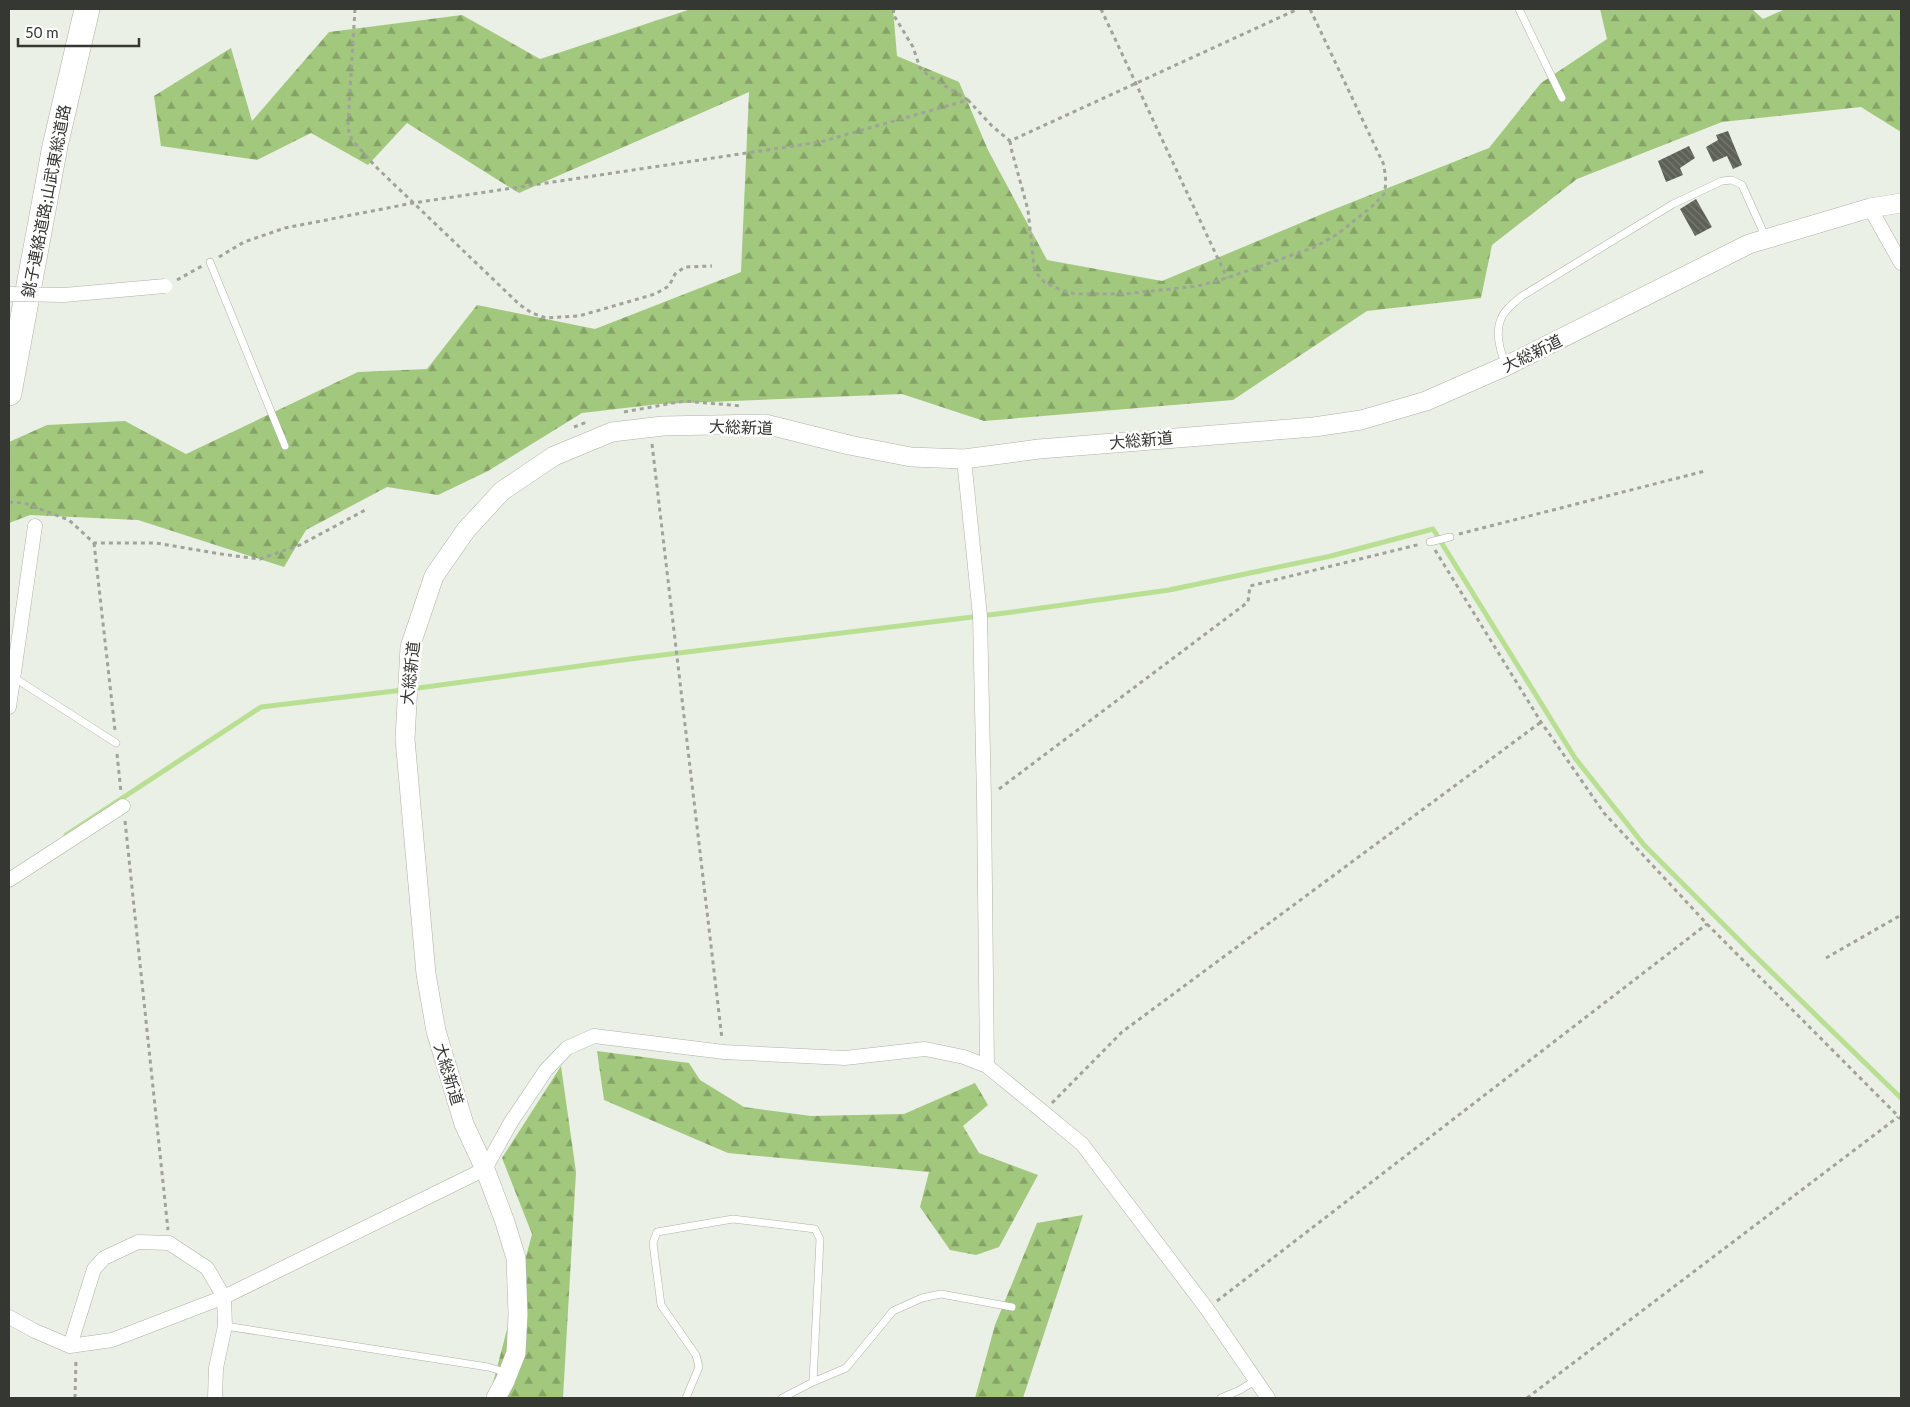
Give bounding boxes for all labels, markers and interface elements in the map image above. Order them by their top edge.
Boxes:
scale bar [18,15,139,47]
text: 50 m [25,23,59,41]
street label: 銚子連絡道路;山武東総道路 [17,103,74,299]
street label: 大総新道 [1499,330,1565,375]
street label: 大総新道 [709,416,773,437]
street label: 大総新道 [1108,427,1174,452]
street label: 大総新道 [397,640,422,706]
street label: 大総新道 [431,1040,468,1107]

